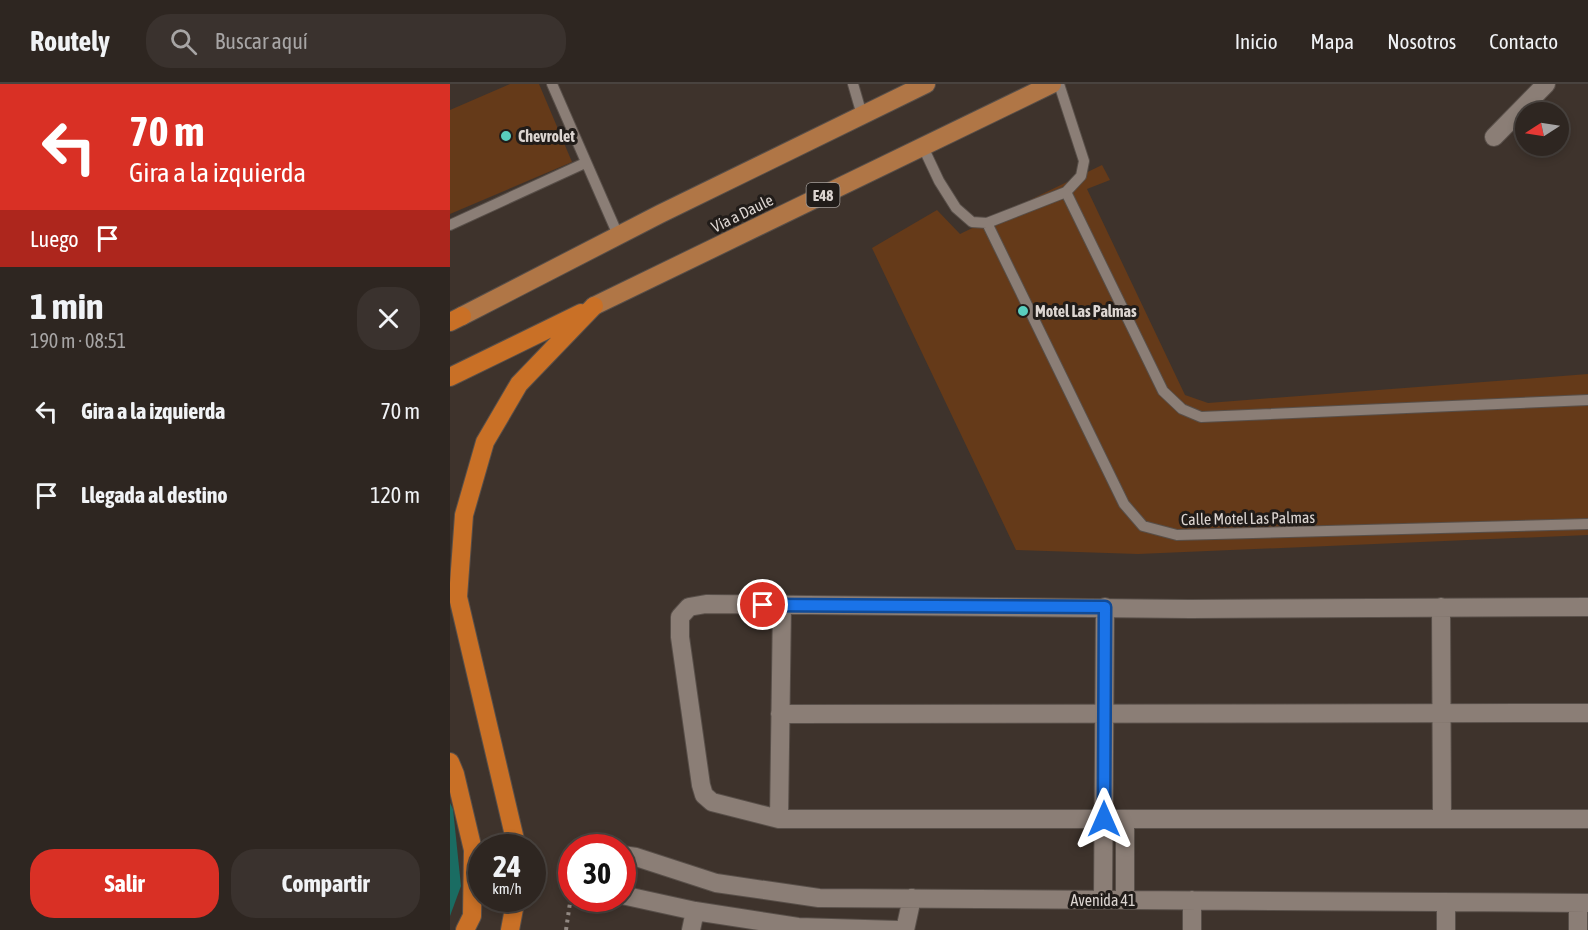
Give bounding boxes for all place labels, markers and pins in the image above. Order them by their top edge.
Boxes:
place label: Chevrolet [518,127,575,145]
marker: Chevrolet [499,129,513,143]
place label: Motel Las Palmas [1035,302,1137,320]
marker: Motel Las Palmas [1016,304,1030,318]
pin [737,579,788,630]

